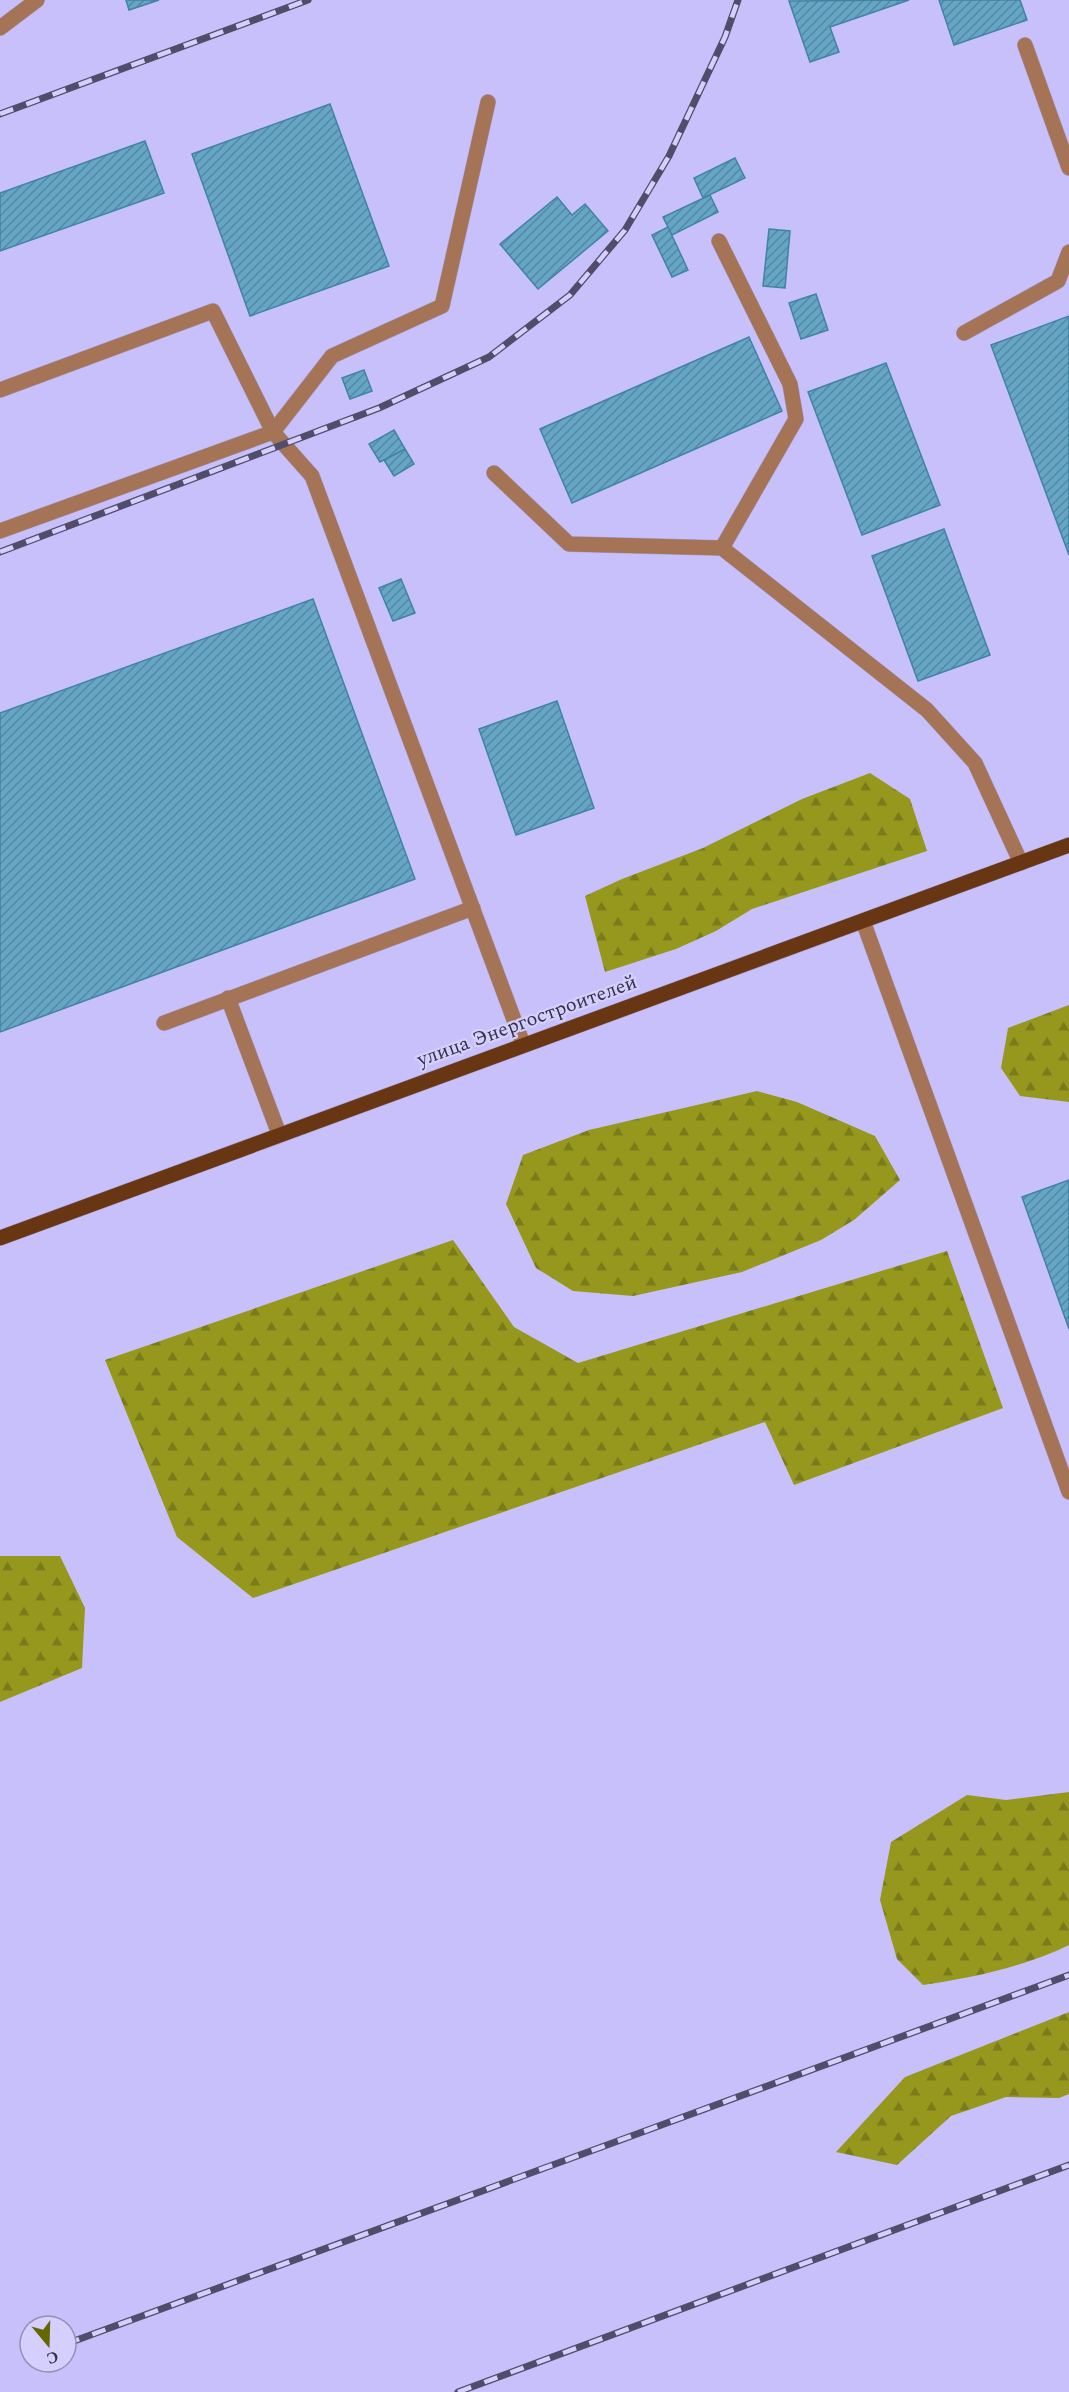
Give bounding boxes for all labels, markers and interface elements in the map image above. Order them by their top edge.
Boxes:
street label: улица Энергостроителей [412,967,641,1075]
north arrow [18,2314,78,2374]
text: С [43,2344,62,2370]

